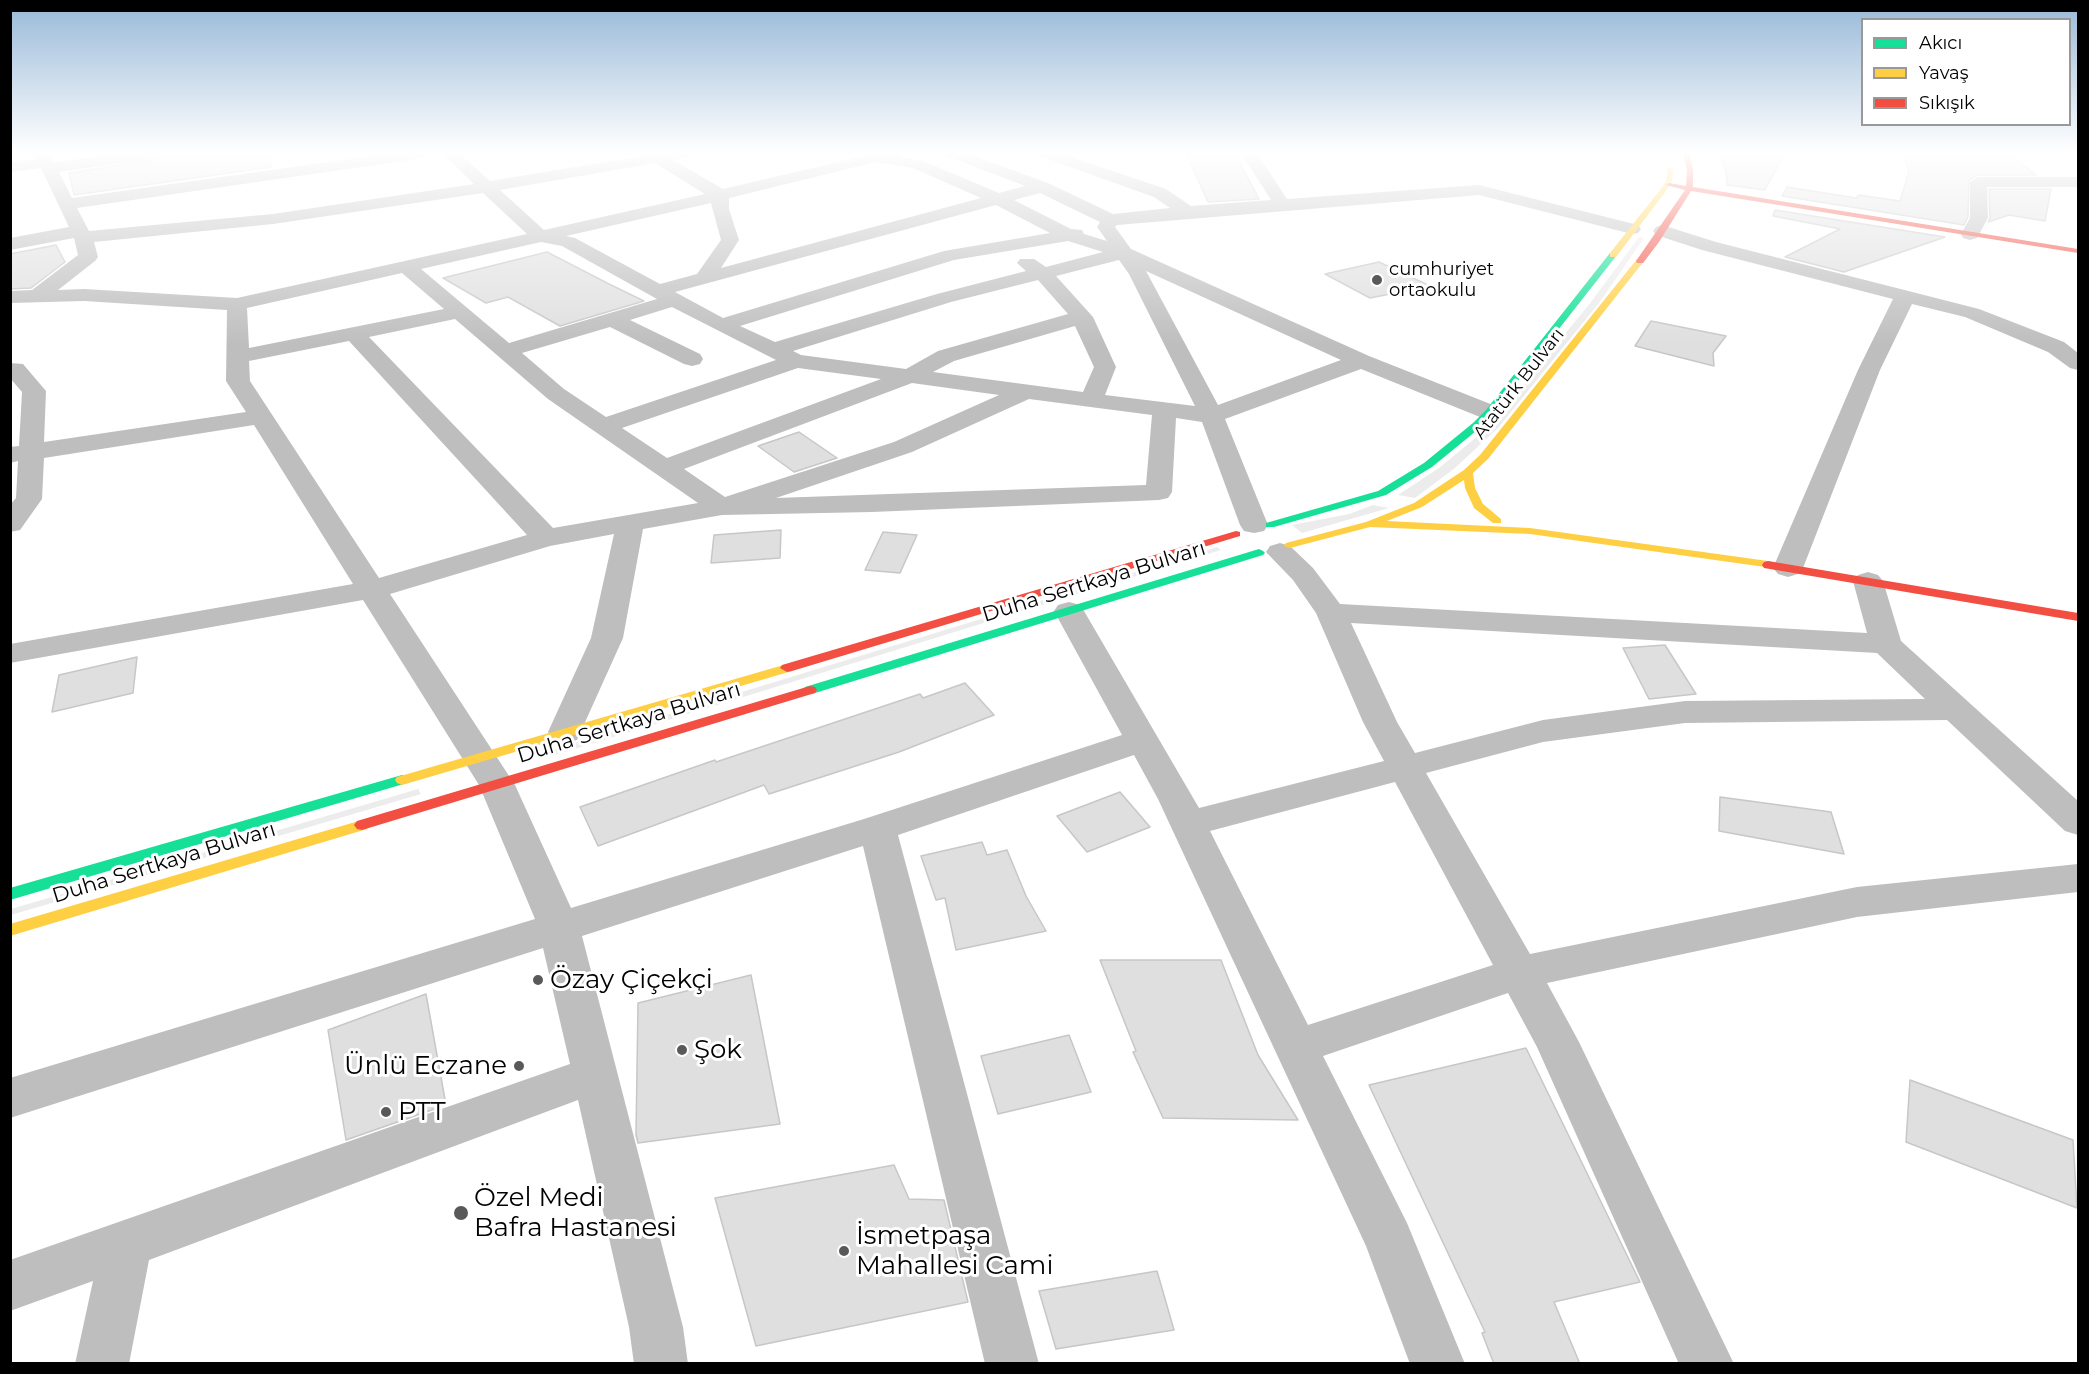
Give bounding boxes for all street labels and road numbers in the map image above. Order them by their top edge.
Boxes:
street label: Atatürk Bulvarı [1469,324,1569,444]
street label: Duha Sertkaya Bulvarı [979,536,1209,628]
street label: Duha Sertkaya Bulvarı [514,677,744,769]
street label: Duha Sertkaya Bulvarı [49,817,279,909]

